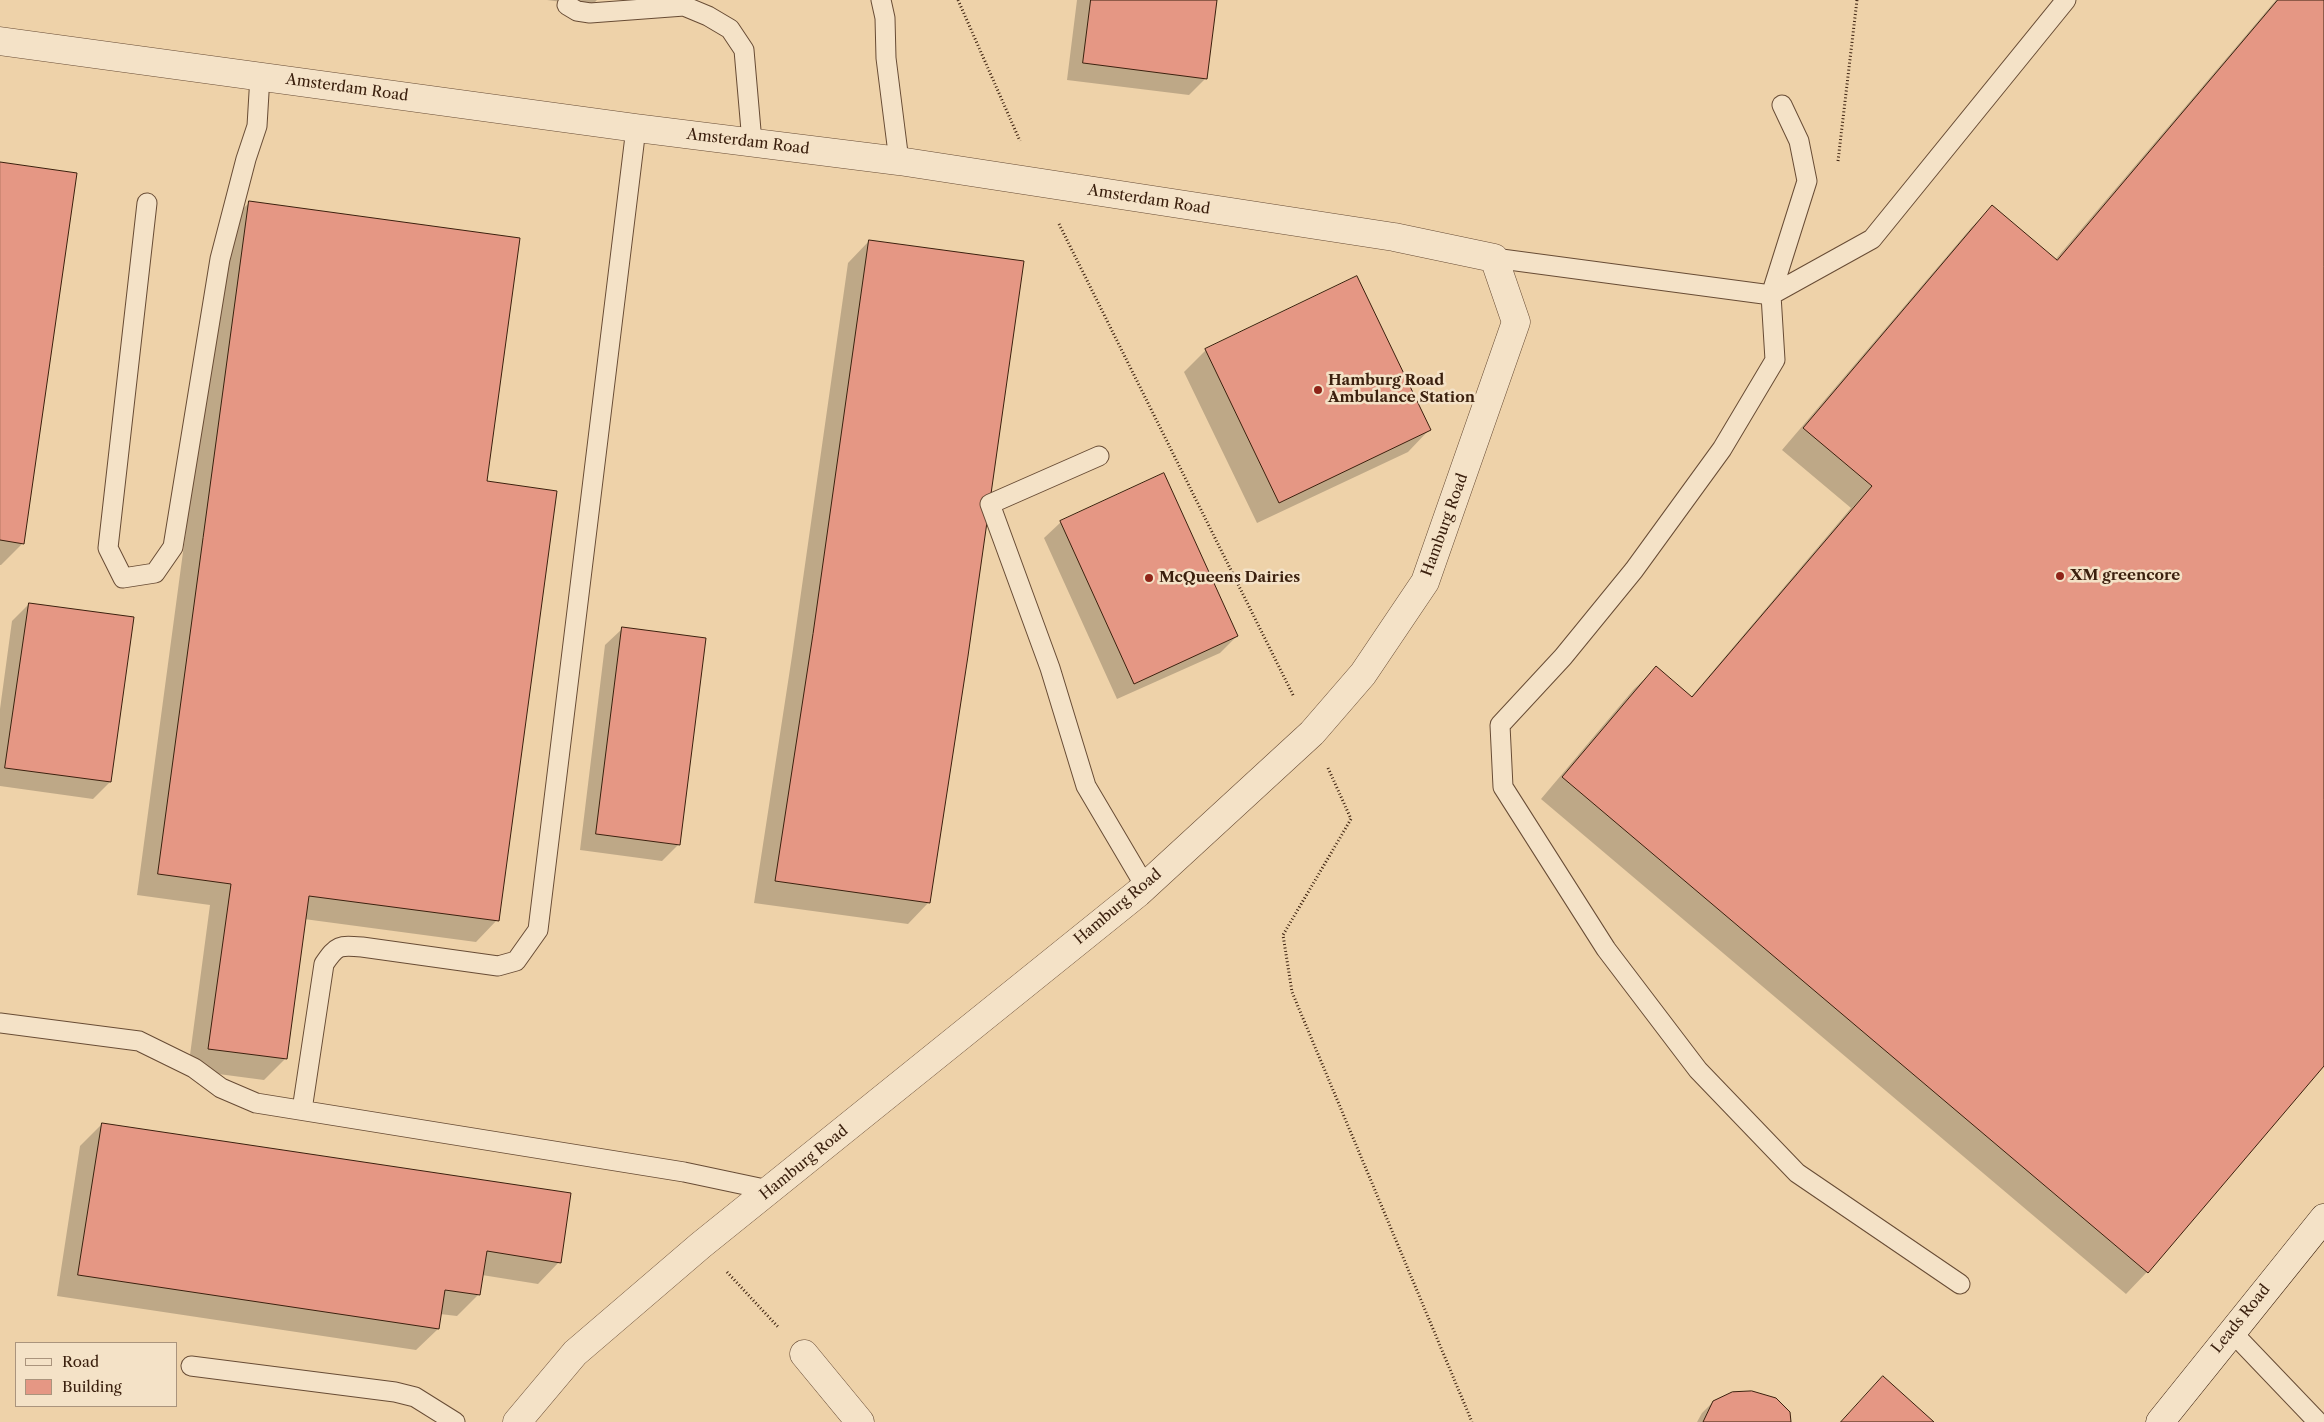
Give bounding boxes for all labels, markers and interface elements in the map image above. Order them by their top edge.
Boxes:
street label: Amsterdam Road [285,70,409,106]
street label: Amsterdam Road [686,126,810,158]
street label: Amsterdam Road [1087,181,1211,219]
place label: Hamburg Road Ambulance Station [1328,372,1475,407]
marker: Hamburg Road Ambulance Station [1312,384,1324,396]
street label: Hamburg Road [1418,471,1472,579]
place label: XM greencore [2070,567,2180,585]
place label: McQueens Dairies [1159,569,1300,587]
marker: XM greencore [2054,570,2066,582]
marker: McQueens Dairies [1143,572,1155,584]
street label: Hamburg Road [1071,865,1165,949]
street label: Hamburg Road [756,1122,852,1204]
street label: Leads Road [2208,1281,2274,1357]
legend [15,1342,178,1407]
text: Road [62,1352,99,1371]
text: Building [62,1377,122,1396]

